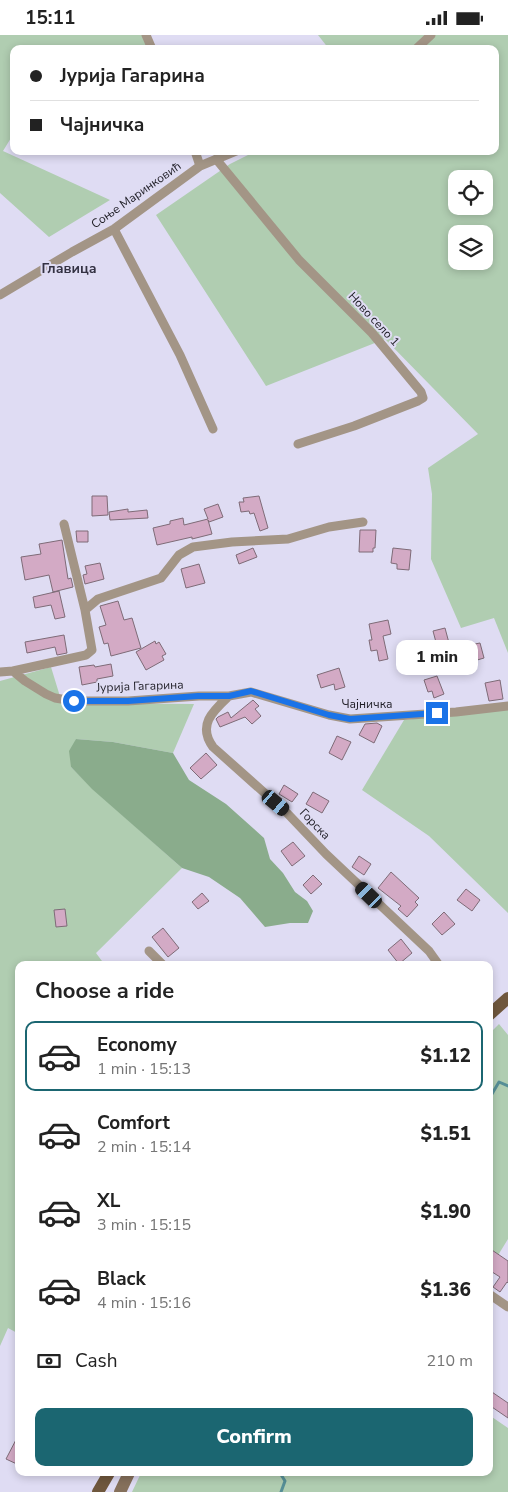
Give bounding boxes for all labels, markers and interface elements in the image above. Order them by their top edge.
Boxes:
text: 15:11 [25,5,75,31]
text: Јурија Гагарина [60,63,205,89]
text: Чајничка [60,112,144,138]
street label: Соње Маринковић [88,158,184,232]
map controls [448,170,493,270]
button: locate [448,170,493,215]
button: layers [448,225,493,270]
district label: Главица [41,259,97,278]
street label: Ново село 1 [345,288,403,350]
callout: 1 min [396,641,478,675]
text: 1 min [416,646,458,668]
street label: Јурија Гагарина [95,676,184,696]
route start [63,690,85,712]
street label: Чајничка [342,696,392,712]
route end [426,702,448,724]
car [259,788,292,818]
street label: Горска [296,805,334,843]
car [352,879,385,911]
text: Choose a ride [35,976,174,1006]
text: Economy [97,1032,177,1058]
icon: car [37,1034,82,1079]
text: $1.12 [420,1043,471,1069]
text: 1 min · 15:13 [97,1058,191,1080]
text: Comfort [97,1110,170,1136]
icon: car [37,1112,82,1157]
text: $1.51 [420,1121,471,1147]
text: 2 min · 15:14 [97,1136,191,1158]
text: XL [97,1188,120,1214]
icon: car [37,1190,82,1235]
text: $1.90 [420,1199,471,1225]
text: 3 min · 15:15 [97,1214,191,1236]
text: Black [97,1266,146,1292]
icon: car [37,1268,82,1313]
text: $1.36 [420,1277,471,1303]
text: 4 min · 15:16 [97,1292,191,1314]
icon: cash [35,1347,63,1375]
text: Cash [75,1348,117,1374]
text: 210 m [426,1350,473,1372]
button: Confirm [35,1408,473,1466]

